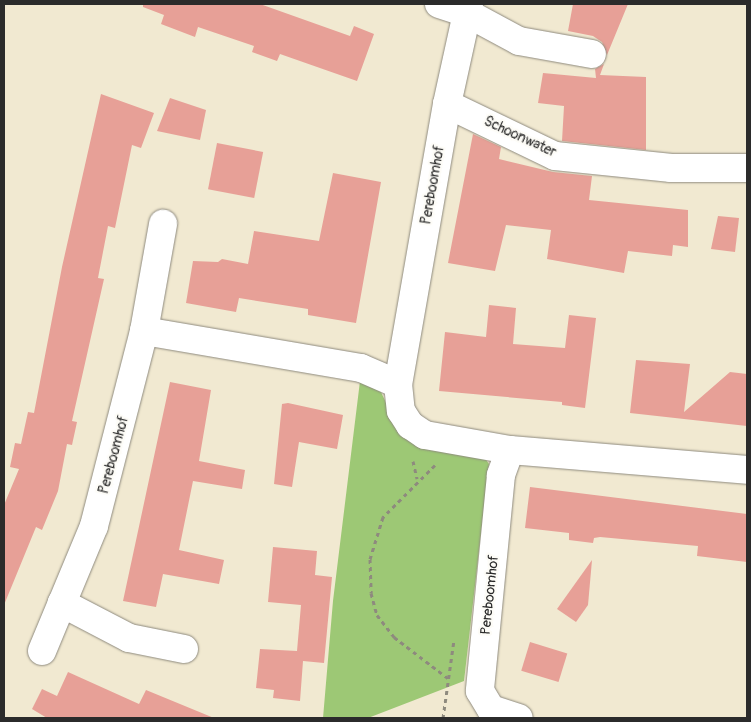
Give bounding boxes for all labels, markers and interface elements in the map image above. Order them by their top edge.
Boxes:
street label: Schoonwater [481,113,559,161]
street label: Pereboomhof [418,144,448,226]
street label: Pereboomhof [96,414,132,496]
street label: Pereboomhof [477,554,503,636]

